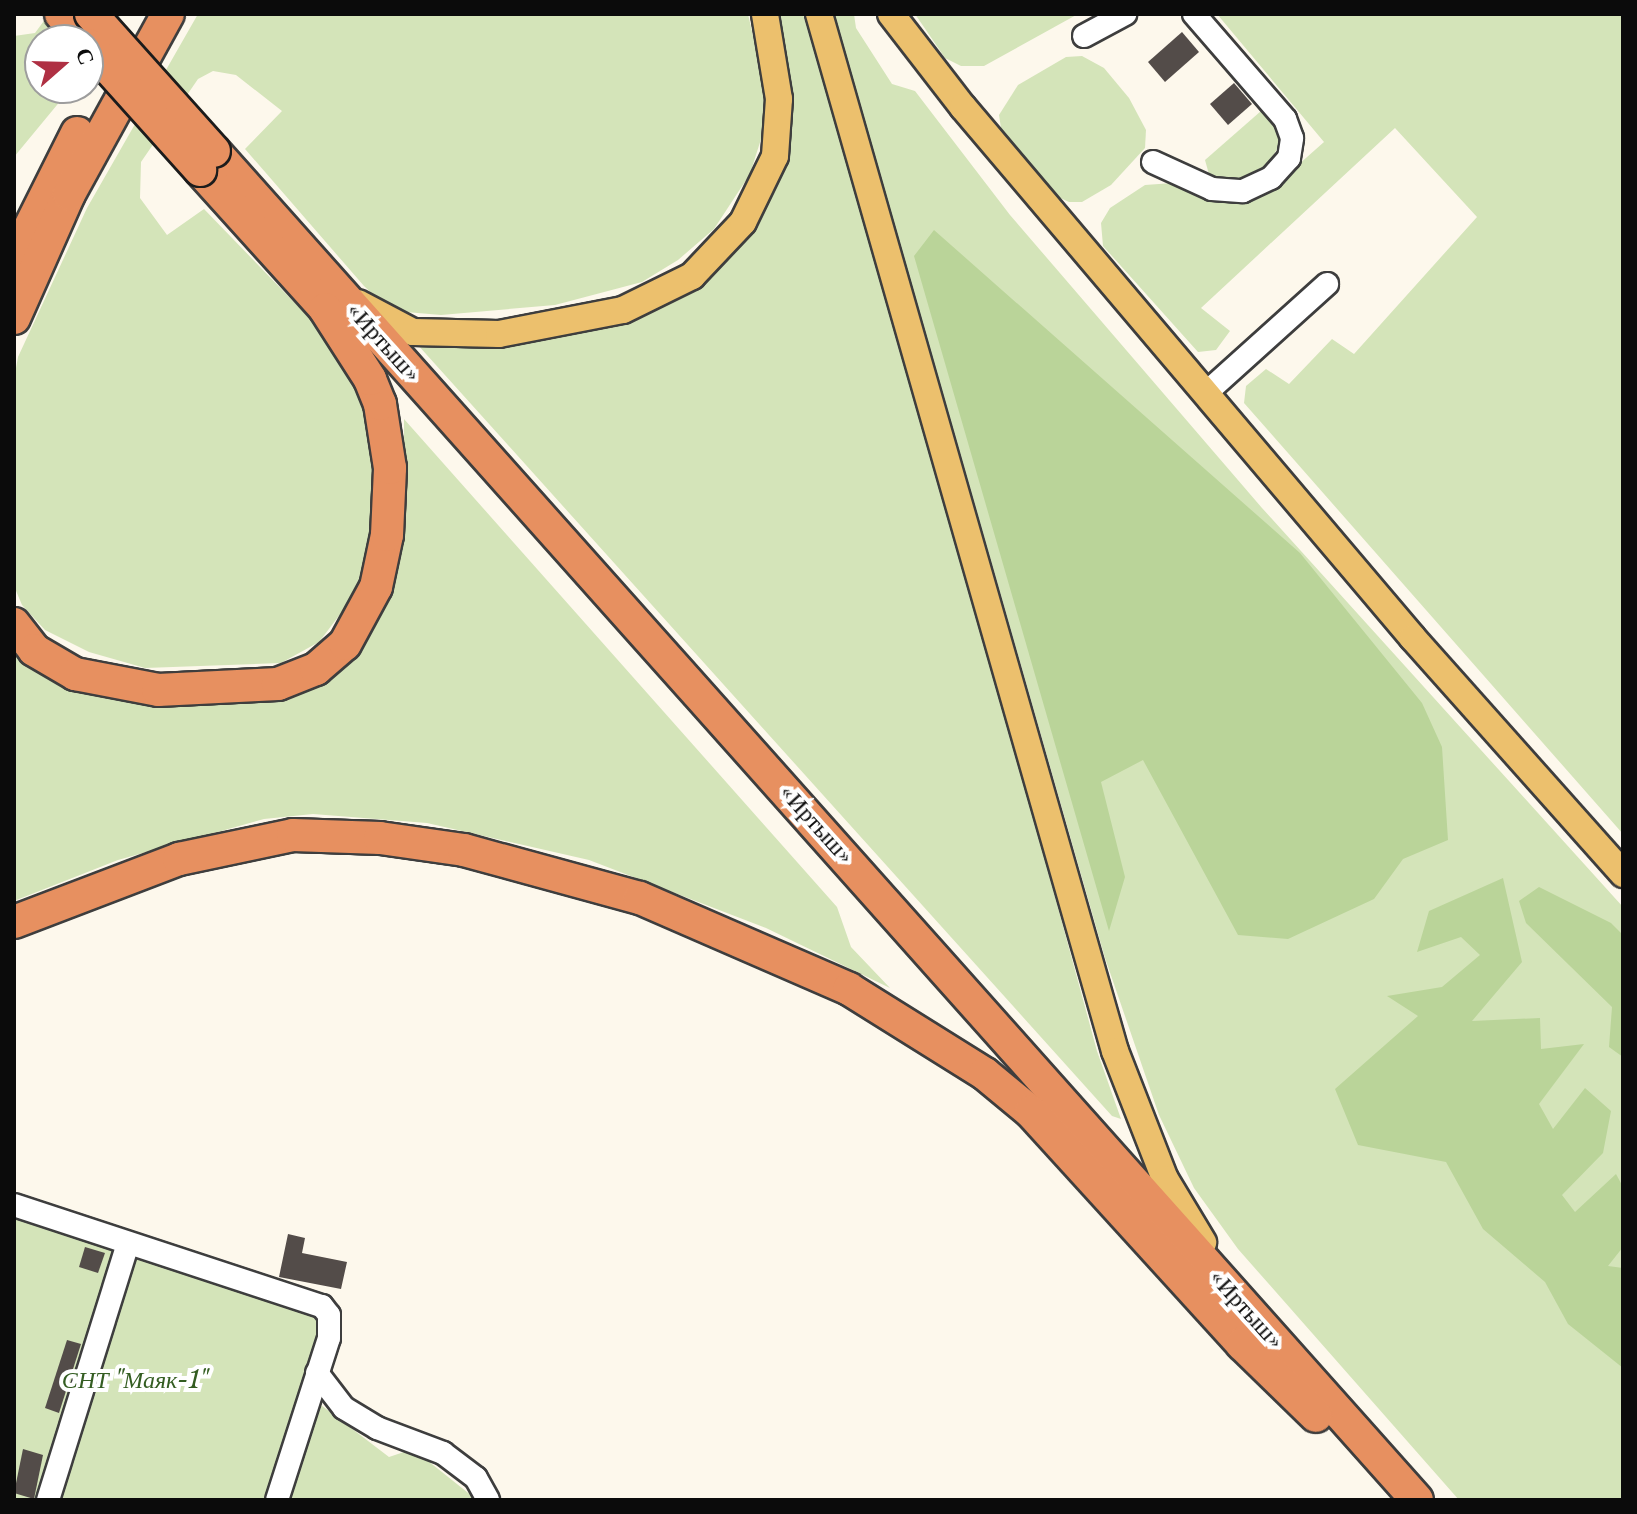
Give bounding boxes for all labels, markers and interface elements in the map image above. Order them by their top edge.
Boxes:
north arrow [24,24,104,104]
text: С [70,44,101,68]
street label: «Иртыш» [341,296,427,388]
street label: «Иртыш» [774,778,860,870]
street label: «Иртыш» [1204,1263,1290,1355]
park label: СНТ "Маяк-1" [62,1366,208,1394]

